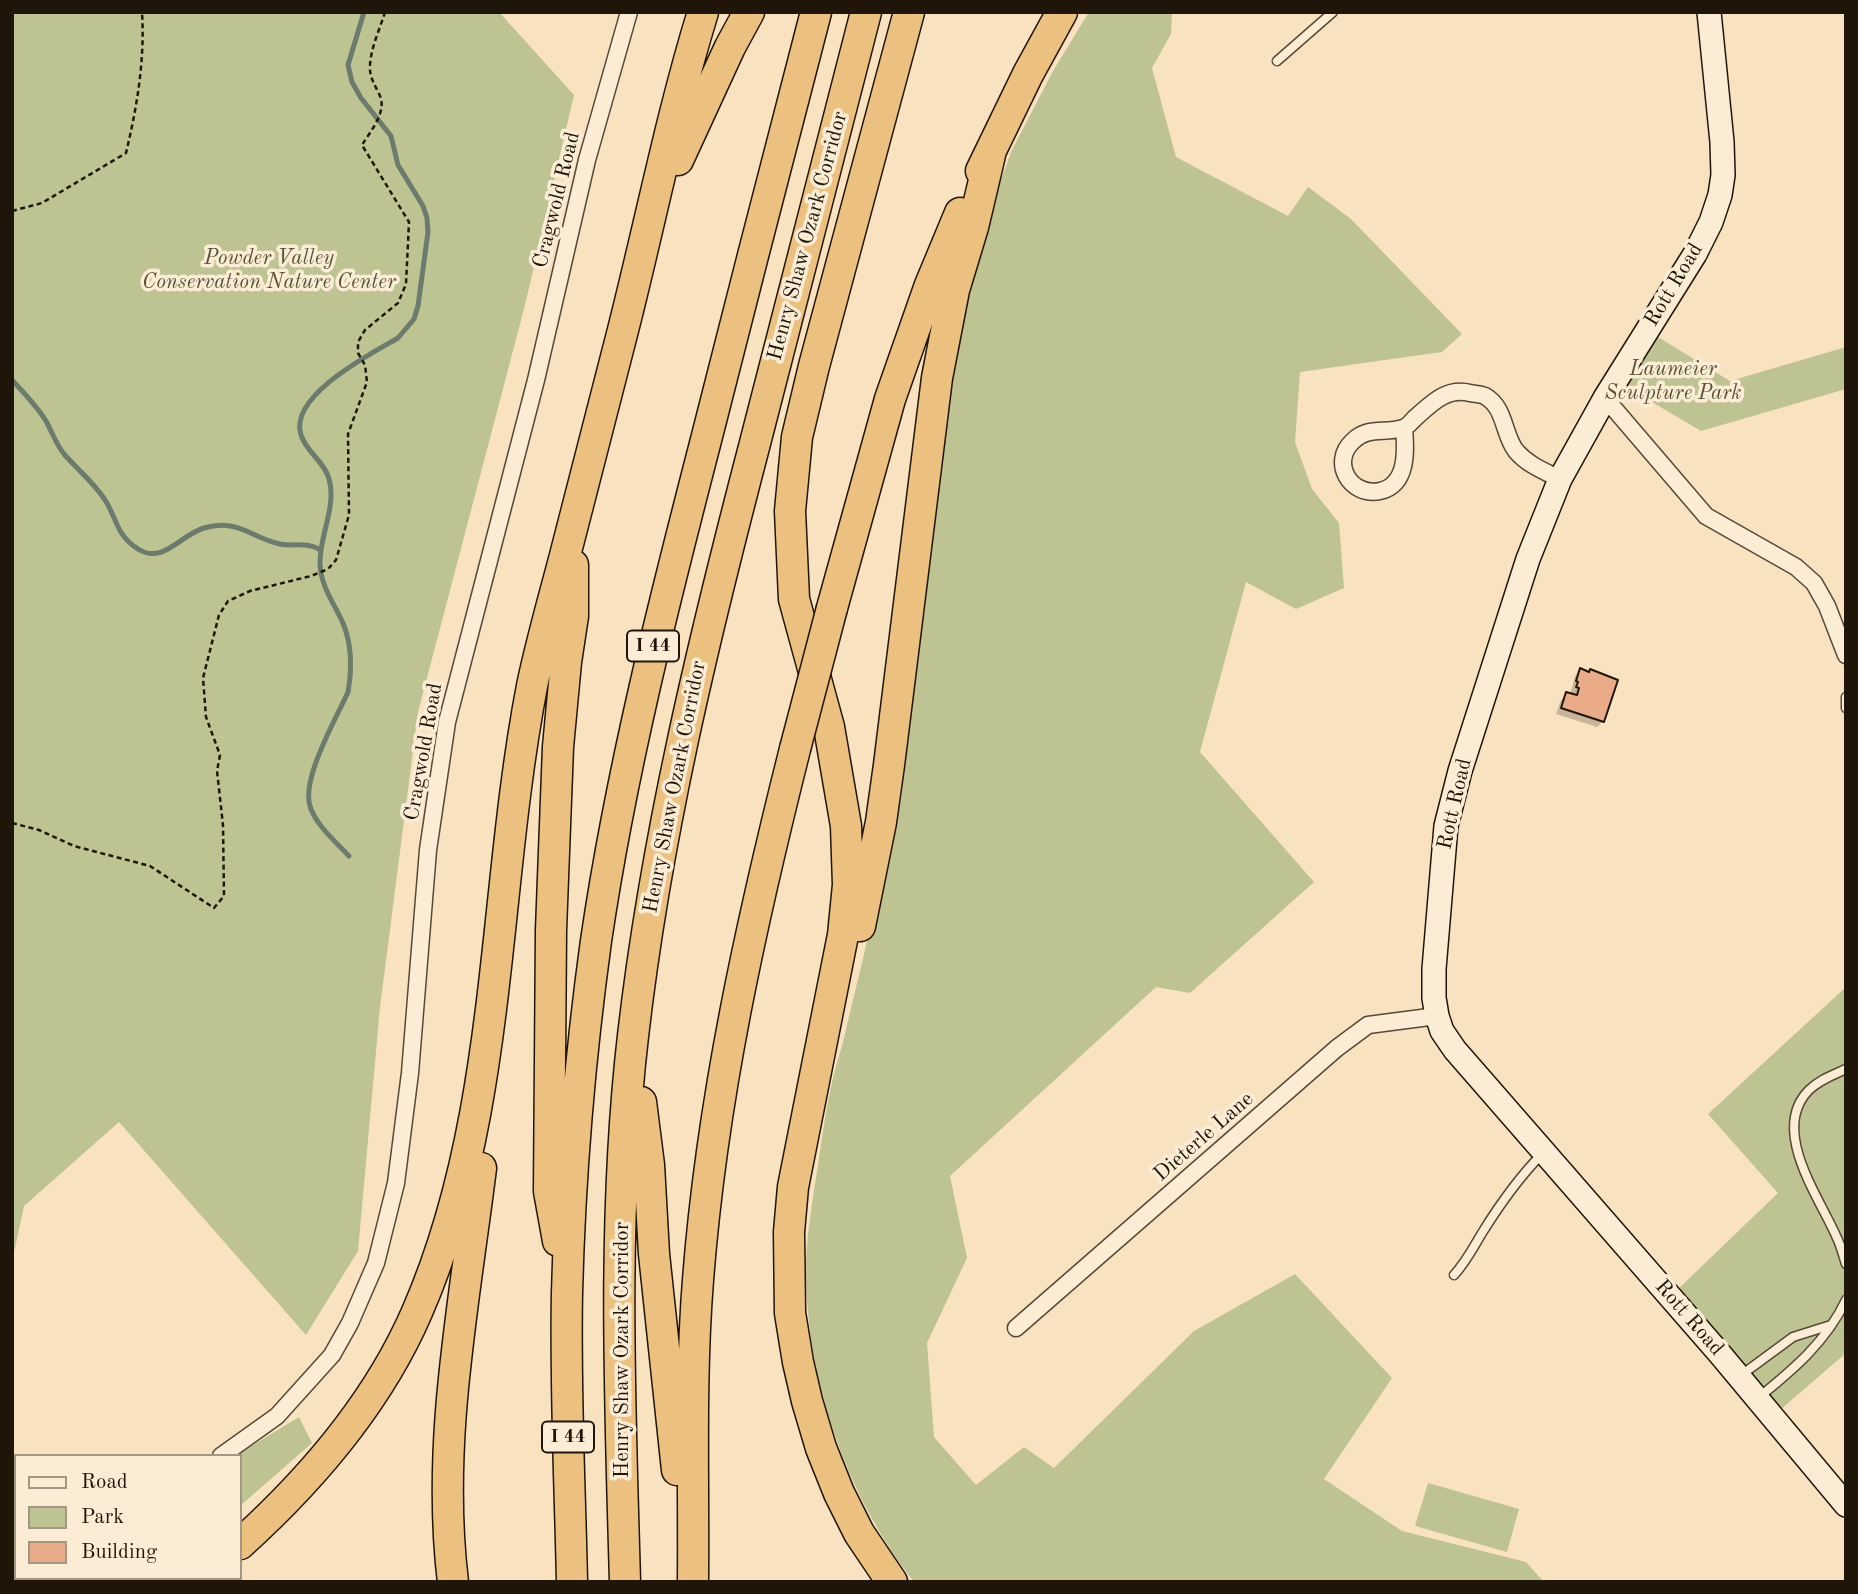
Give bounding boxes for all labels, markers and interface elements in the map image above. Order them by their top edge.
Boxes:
street label: Henry Shaw Ozark Corridor [763,109,853,363]
street label: Cragwold Road [528,129,586,271]
street label: Rott Road [1639,239,1709,331]
park label: Powder Valley Conservation Nature Center [142,245,396,295]
park label: Laumeier Sculpture Park [1604,356,1742,406]
road number: I 44 [627,631,679,662]
street label: Henry Shaw Ozark Corridor [638,659,712,915]
street label: Cragwold Road [399,681,449,823]
street label: Rott Road [1432,756,1478,852]
street label: Dieterle Lane [1149,1087,1259,1187]
street label: Henry Shaw Ozark Corridor [609,1222,635,1478]
street label: Rott Road [1649,1275,1729,1361]
road number: I 44 [542,1422,594,1452]
legend [14,1454,242,1580]
text: Road [81,1472,128,1493]
text: Park [81,1507,124,1528]
text: Building [81,1542,157,1563]

